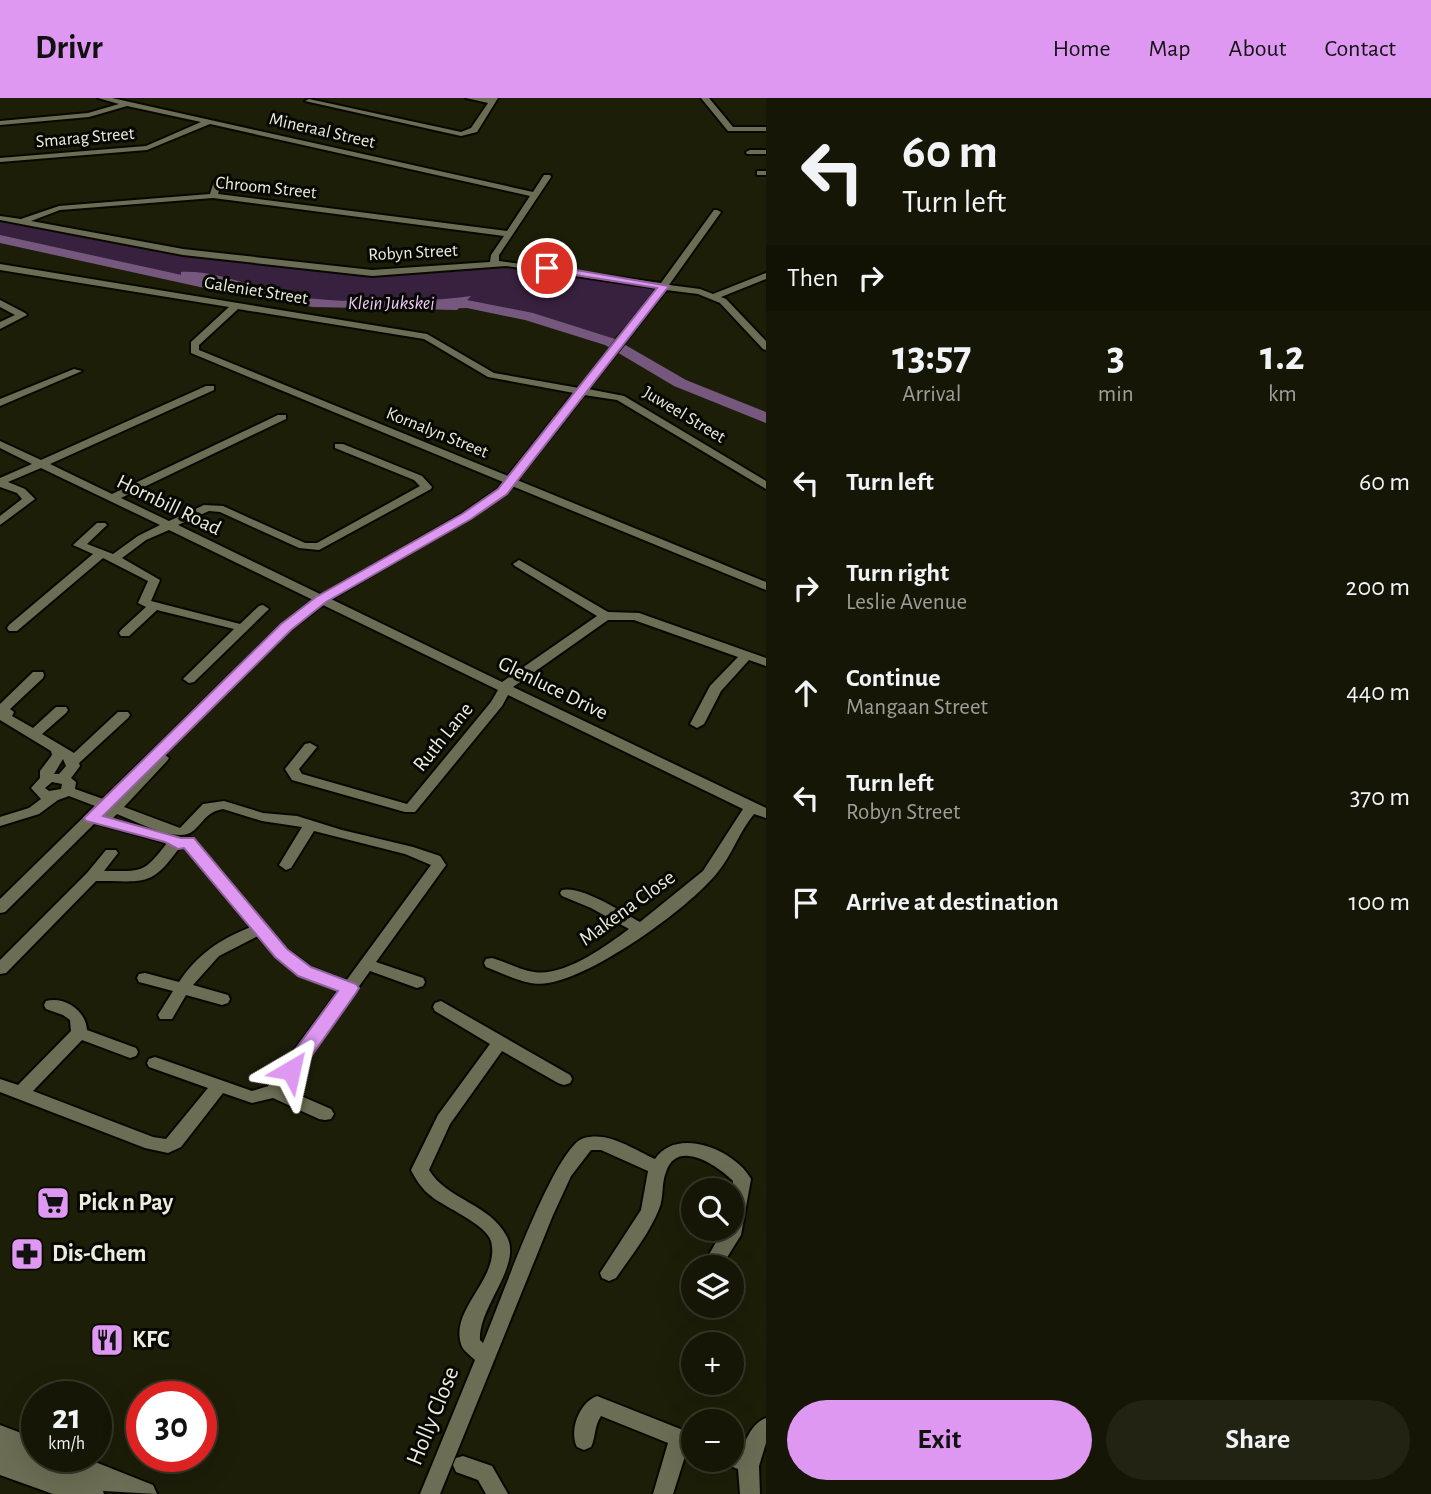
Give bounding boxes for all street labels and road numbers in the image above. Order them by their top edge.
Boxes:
street label: Mineraal Street [267,110,377,152]
street label: Smarag Street [35,125,135,151]
street label: Chroom Street [215,174,318,202]
street label: Robyn Street [368,242,458,264]
street label: Galeniet Street [203,274,309,308]
street label: Juweel Street [640,383,729,447]
street label: Kornalyn Street [383,404,491,462]
street label: Hornbill Road [114,471,225,539]
street label: Glenluce Drive [495,653,611,723]
street label: Ruth Lane [409,699,477,775]
street label: Makena Close [575,866,679,950]
street label: Holly Close [402,1363,464,1469]

